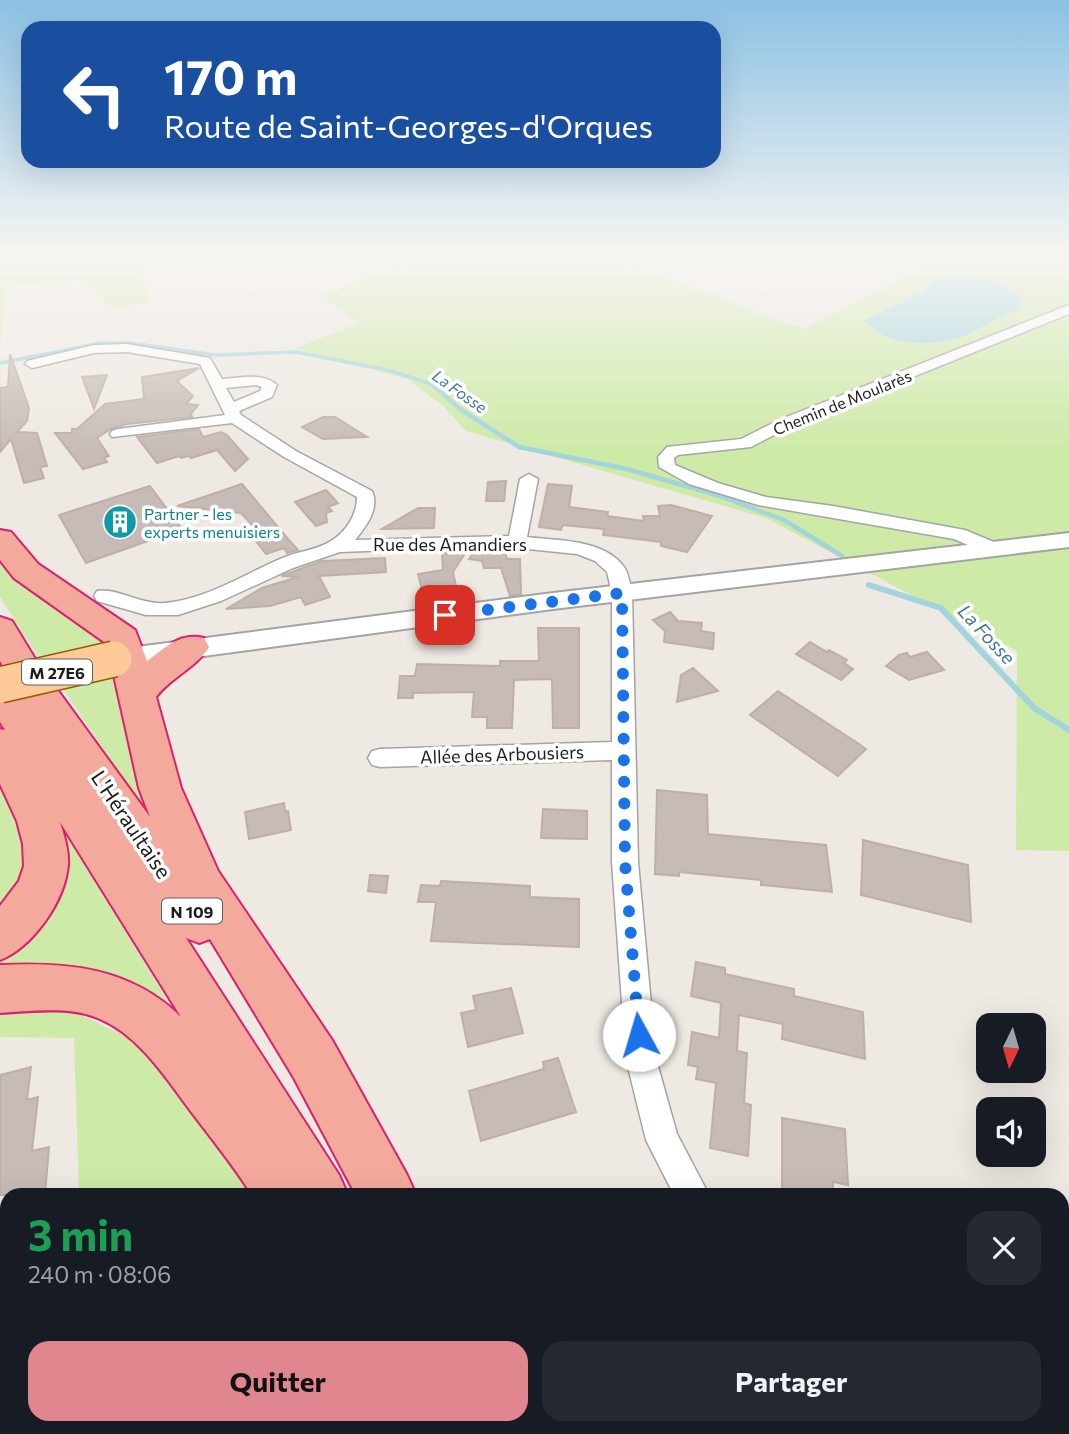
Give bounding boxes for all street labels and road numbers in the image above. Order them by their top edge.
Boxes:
street label: Chemin de Moularès [770,366,914,438]
street label: Rue des Amandiers [373,533,527,555]
road number: M 27E6 [22,660,92,684]
street label: Allée des Arbousiers [420,740,584,768]
street label: L'Héraultaise [87,765,177,883]
road number: N 109 [162,898,222,923]

